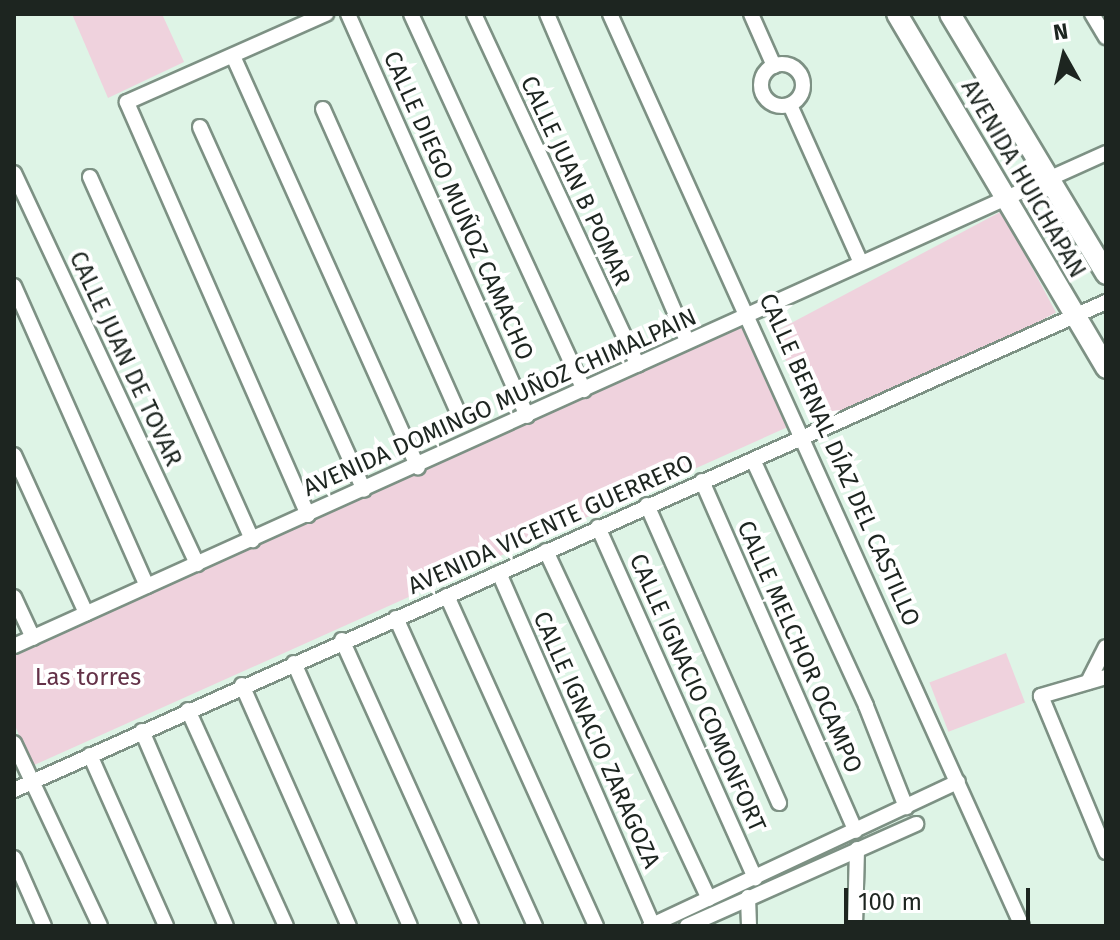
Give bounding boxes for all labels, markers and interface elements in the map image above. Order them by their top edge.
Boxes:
north arrow [1024,16,1104,96]
text: N [1051,17,1070,46]
street label: CALLE DIEGO MUÑOZ CAMACHO [377,47,539,365]
street label: CALLE JUAN B POMAR [514,72,636,290]
street label: AVENIDA HUICHAPAN [955,75,1091,283]
street label: CALLE JUAN DE TOVAR [63,247,187,471]
street label: CALLE BERNAL DÍAZ DEL CASTILLO [752,289,926,631]
street label: AVENIDA DOMINGO MUÑOZ CHIMALPAIN [299,303,701,503]
street label: AVENIDA VICENTE GUERRERO [404,449,698,601]
street label: CALLE MELCHOR OCAMPO [730,516,868,778]
street label: CALLE IGNACIO COMONFORT [623,550,771,836]
street label: CALLE IGNACIO ZARAGOZA [526,607,666,873]
park label: Las torres [35,664,141,692]
scale bar [848,872,1034,922]
text: 100 m [858,888,922,916]

